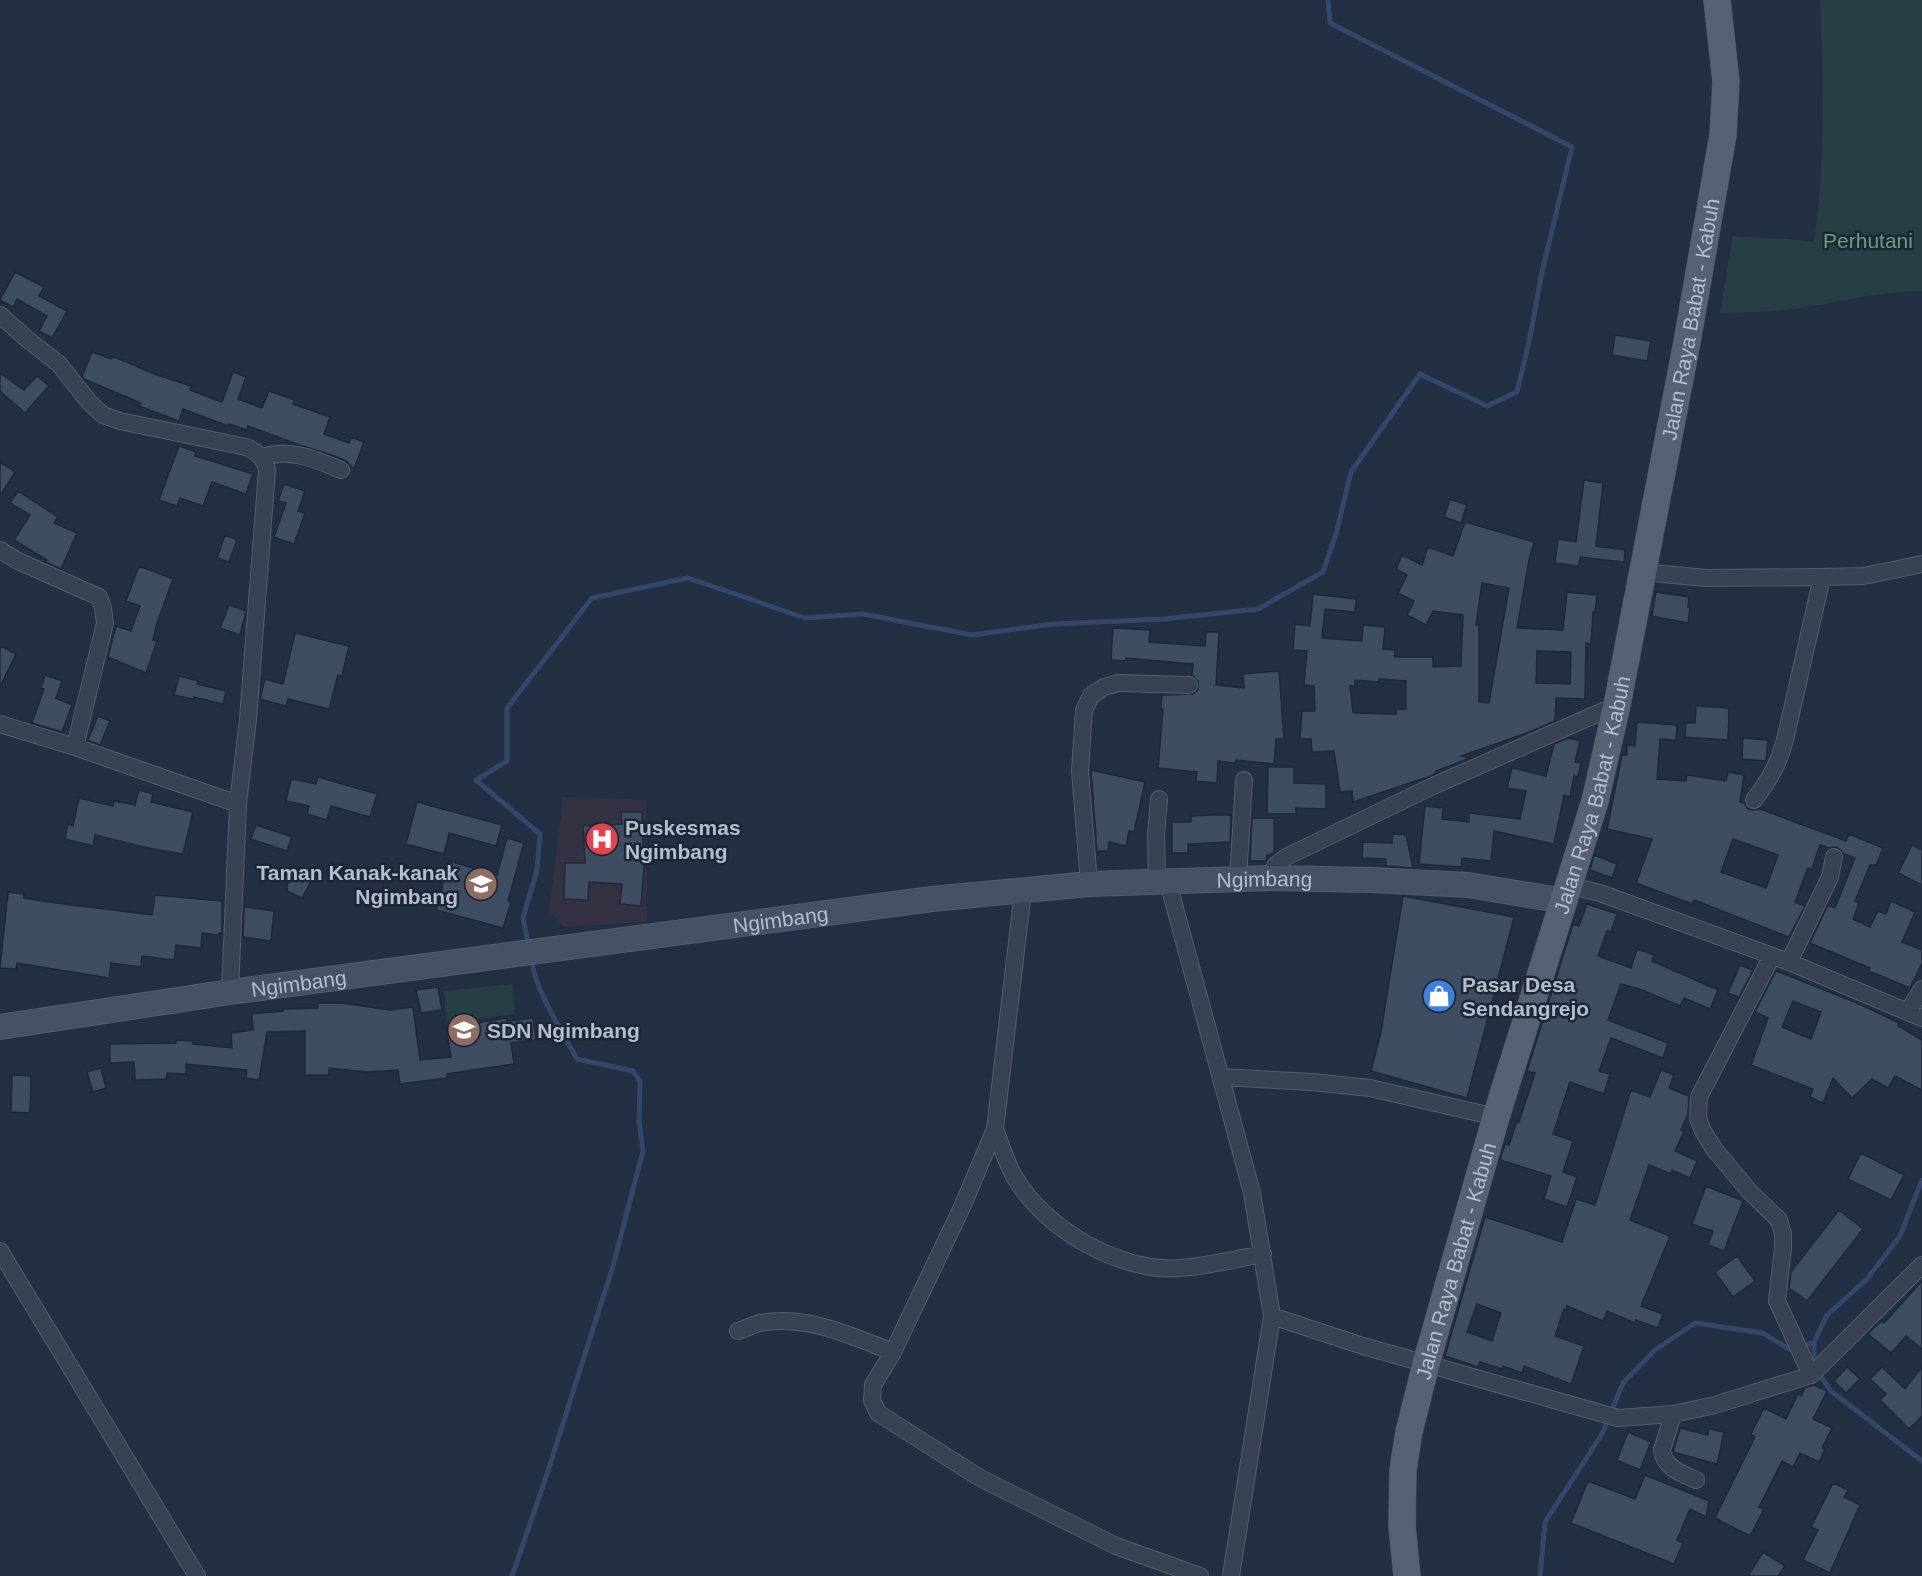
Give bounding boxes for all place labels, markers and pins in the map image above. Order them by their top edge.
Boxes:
place label: Puskesmas Ngimbang [625,816,741,863]
hospital icon: Puskesmas Ngimbang [584,821,620,857]
place label: Taman Kanak-kanak Ngimbang [256,861,458,908]
school or university icon: Taman Kanak-kanak Ngimbang [463,866,499,902]
place label: Pasar Desa Sendangrejo [1462,973,1589,1020]
shop icon: Pasar Desa Sendangrejo [1421,978,1457,1014]
school or university icon: SDN Ngimbang [446,1012,482,1048]
place label: SDN Ngimbang [487,1019,640,1042]

